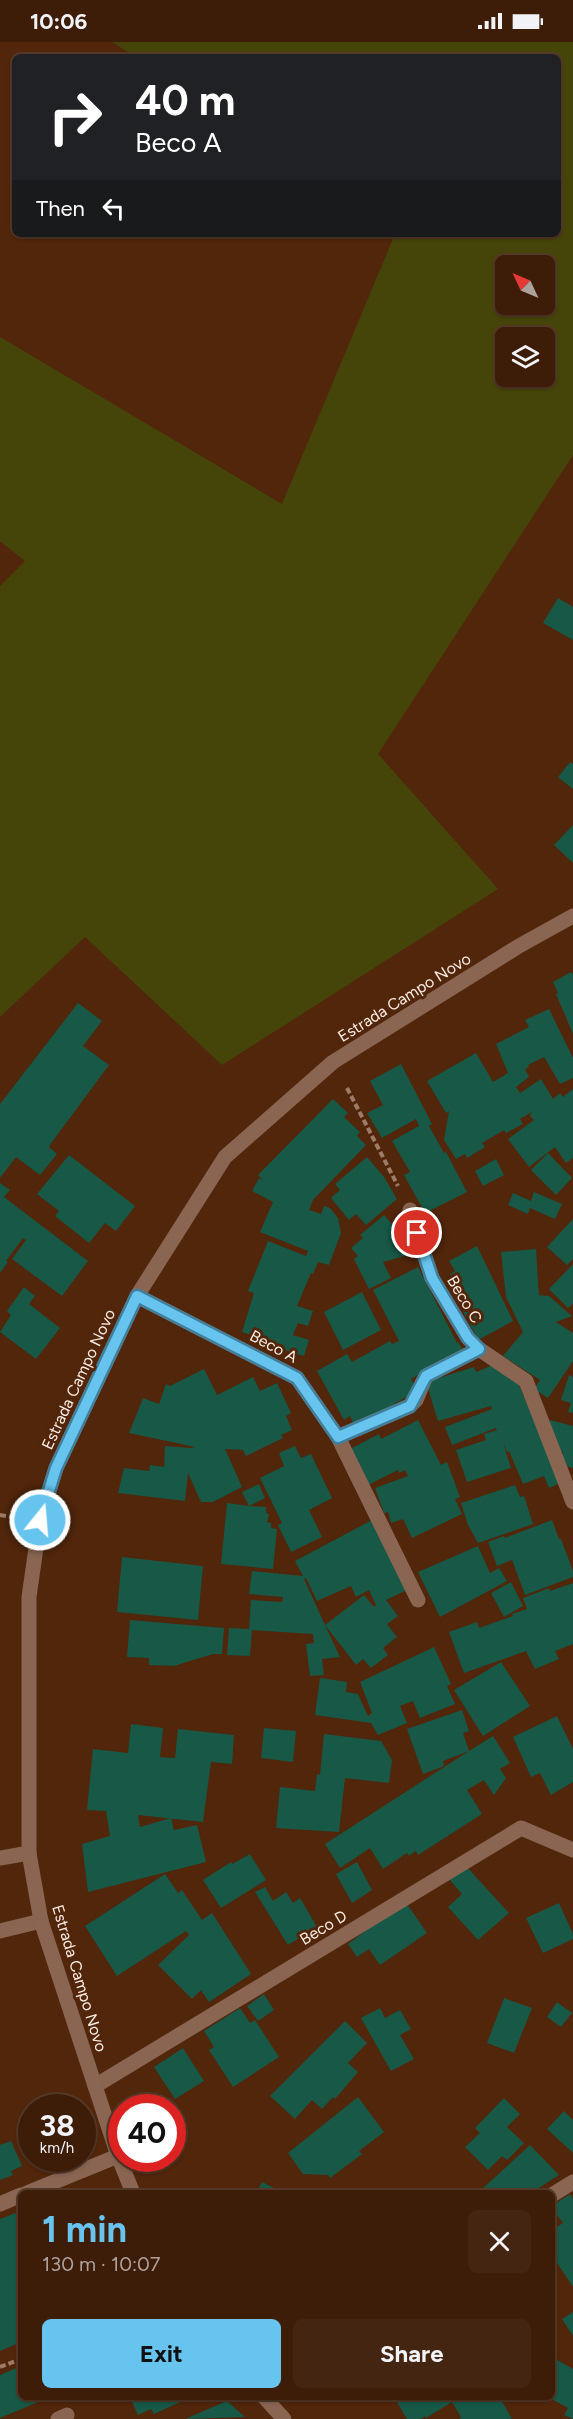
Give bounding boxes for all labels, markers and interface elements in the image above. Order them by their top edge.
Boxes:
text: 10:06 [30,8,87,35]
text: 40 m [135,75,235,126]
icon: right [36,78,114,156]
text: Beco A [135,126,221,159]
icon: left [97,192,130,225]
text: Then [36,195,85,222]
north arrow [495,255,555,315]
map controls [495,255,555,387]
button: layers [495,327,555,387]
street label: Estrada Campo Novo [334,949,474,1046]
pin [391,1207,442,1258]
icon: arrive [400,1216,433,1249]
street label: Beco C [443,1272,486,1326]
street label: Estrada Campo Novo [38,1306,119,1453]
street label: Beco A [247,1326,301,1367]
position arrow [8,1488,72,1552]
street label: Estrada Campo Novo [48,1902,111,2054]
street label: Beco D [296,1906,350,1949]
speed limit sign: 40 [108,2094,186,2172]
text: 38 [39,2107,75,2144]
text: km/h [40,2139,74,2157]
text: 1 min [42,2208,127,2251]
button: close [468,2210,531,2273]
text: 130 m · 10:07 [42,2252,161,2276]
button: Exit [42,2319,281,2388]
button: Share [293,2319,531,2388]

